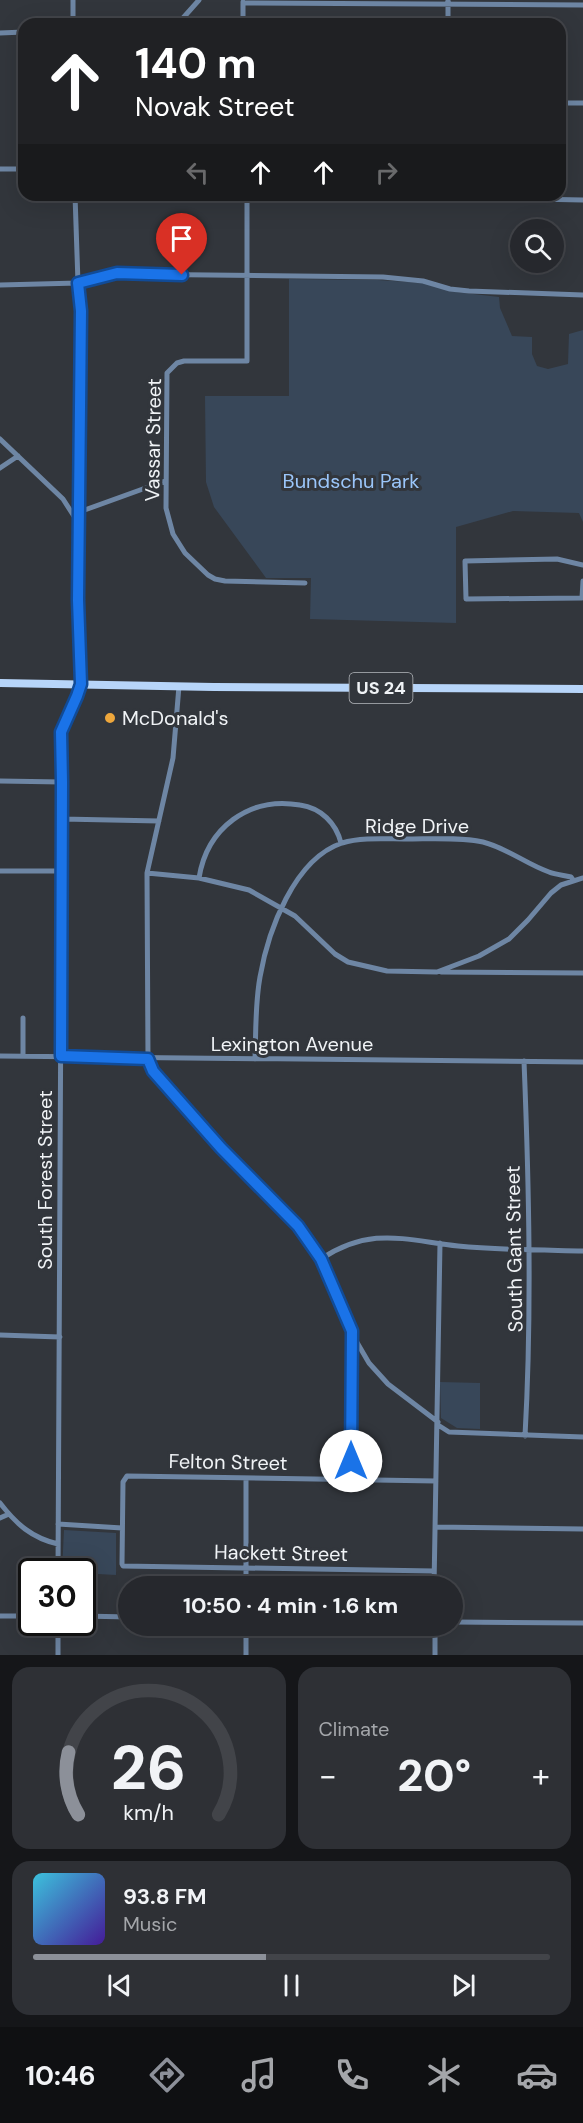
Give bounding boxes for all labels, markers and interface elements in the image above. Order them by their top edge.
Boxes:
text: 140 m [135,36,257,91]
icon: ahead [36,42,114,120]
text: Novak Street [135,89,295,124]
icon: left [181,156,214,189]
icon: ahead [244,156,277,189]
icon: ahead [307,156,340,189]
icon: right [370,156,403,189]
pin [156,213,207,275]
map controls [510,219,564,273]
button: search [510,219,564,273]
icon: arrive [165,222,198,255]
street label: Vassar Street [139,378,167,502]
park label: Bundschu Park [283,468,419,494]
road number: US 24 [350,673,412,703]
place label: McDonald's [122,705,228,731]
marker: McDonald's [103,711,117,725]
street label: Ridge Drive [365,813,469,839]
street label: Lexington Avenue [211,1031,373,1057]
street label: South Forest Street [32,1090,58,1270]
street label: South Gant Street [500,1165,528,1333]
position arrow [319,1429,383,1493]
street label: Felton Street [168,1448,288,1476]
street label: Hackett Street [214,1539,348,1567]
speed limit sign: 30 [18,1558,96,1636]
text: 10:50 · 4 min · 1.6 km [183,1591,398,1620]
text: Climate [319,1716,389,1742]
text: 26 [111,1727,187,1808]
text: 20° [397,1746,471,1805]
text: − [319,1754,337,1797]
text: + [532,1754,550,1797]
text: km/h [123,1799,174,1827]
text: 93.8 FM [123,1882,206,1911]
text: Music [123,1911,178,1937]
icon: previous [103,1969,136,2002]
icon: pause [275,1969,308,2002]
icon: next [447,1969,480,2002]
icon: directions [146,2054,188,2096]
icon: music [238,2054,280,2096]
icon: phone [331,2054,373,2096]
icon: climate [423,2054,465,2096]
icon: car [516,2054,558,2096]
text: 10:46 [25,2058,96,2093]

